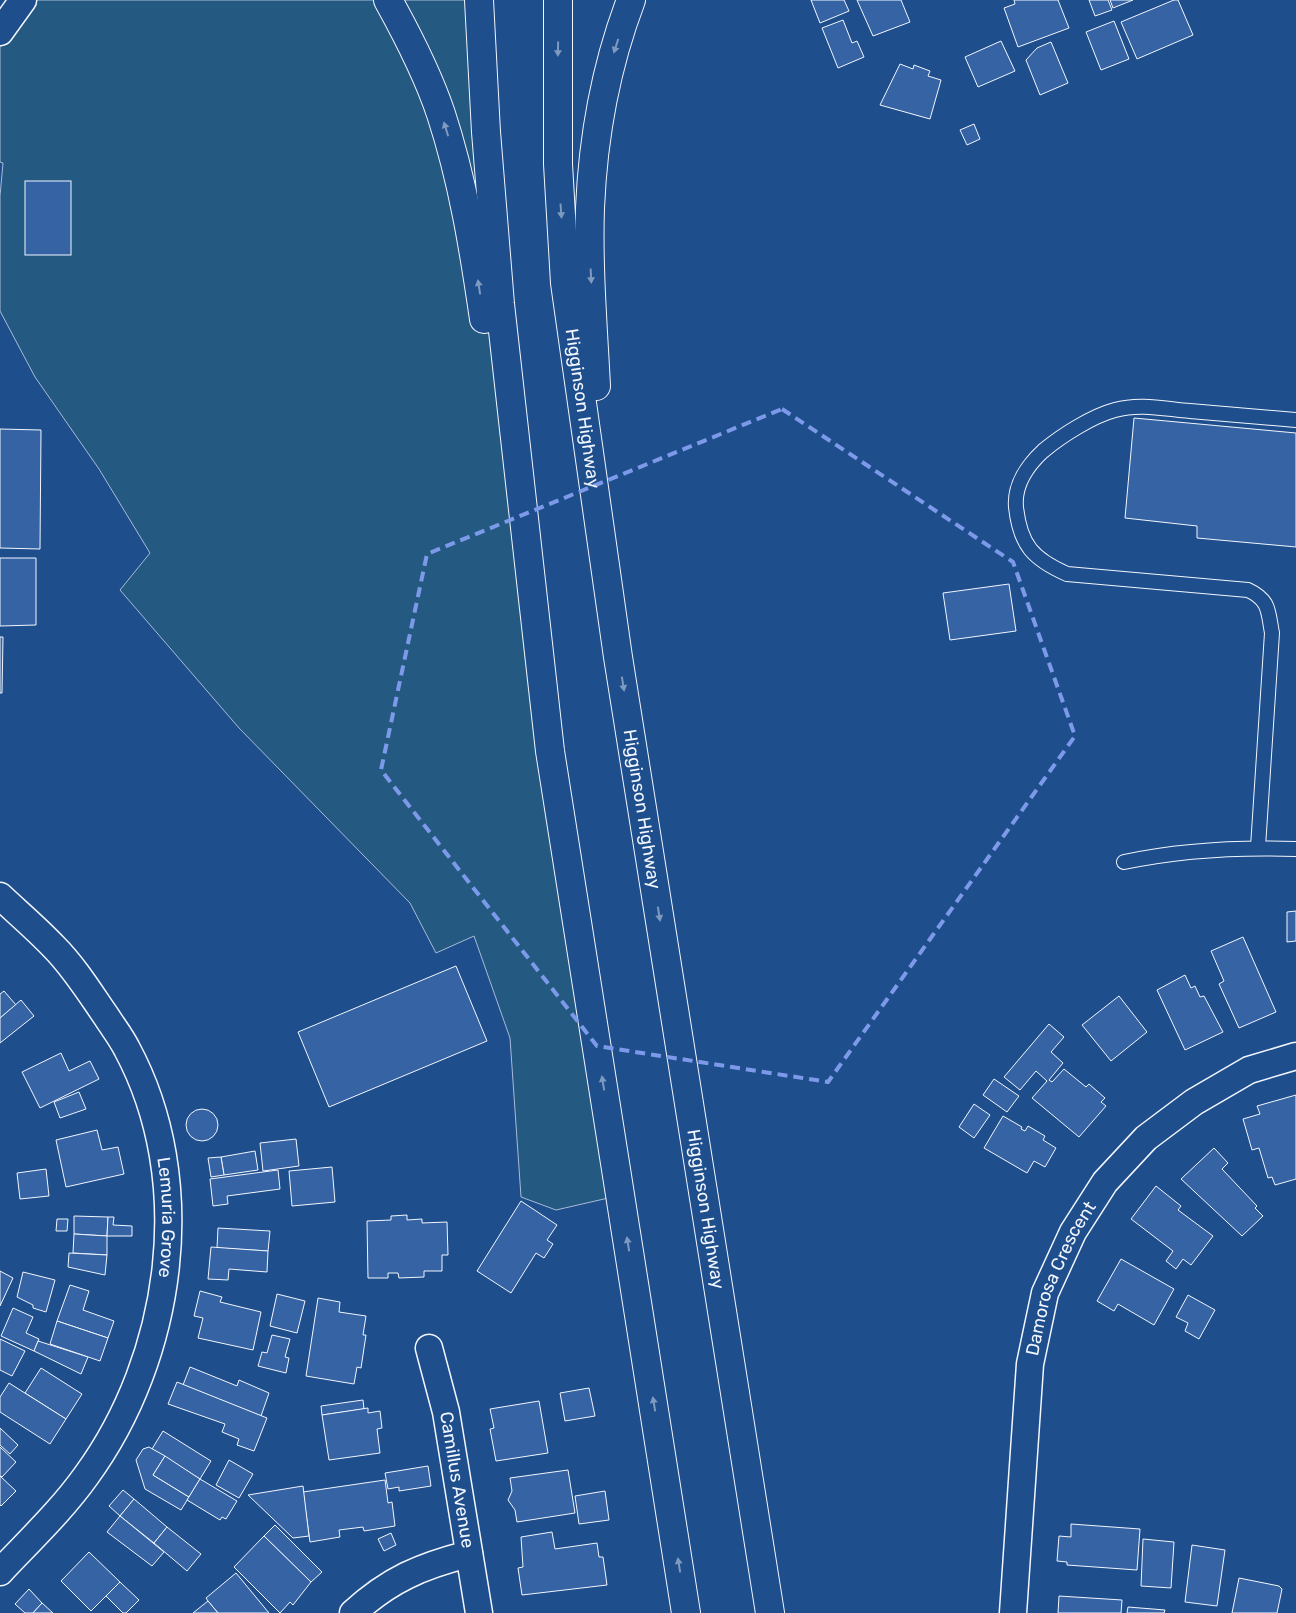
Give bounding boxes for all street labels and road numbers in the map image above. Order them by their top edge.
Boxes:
street label: Higginson Highway [561,327,605,490]
street label: Higginson Highway [619,728,666,891]
street label: Higginson Highway [682,1128,729,1291]
street label: Lemuria Grove [152,1155,179,1279]
street label: Damorosa Crescent [1021,1197,1101,1358]
street label: Camillus Avenue [435,1410,479,1550]

